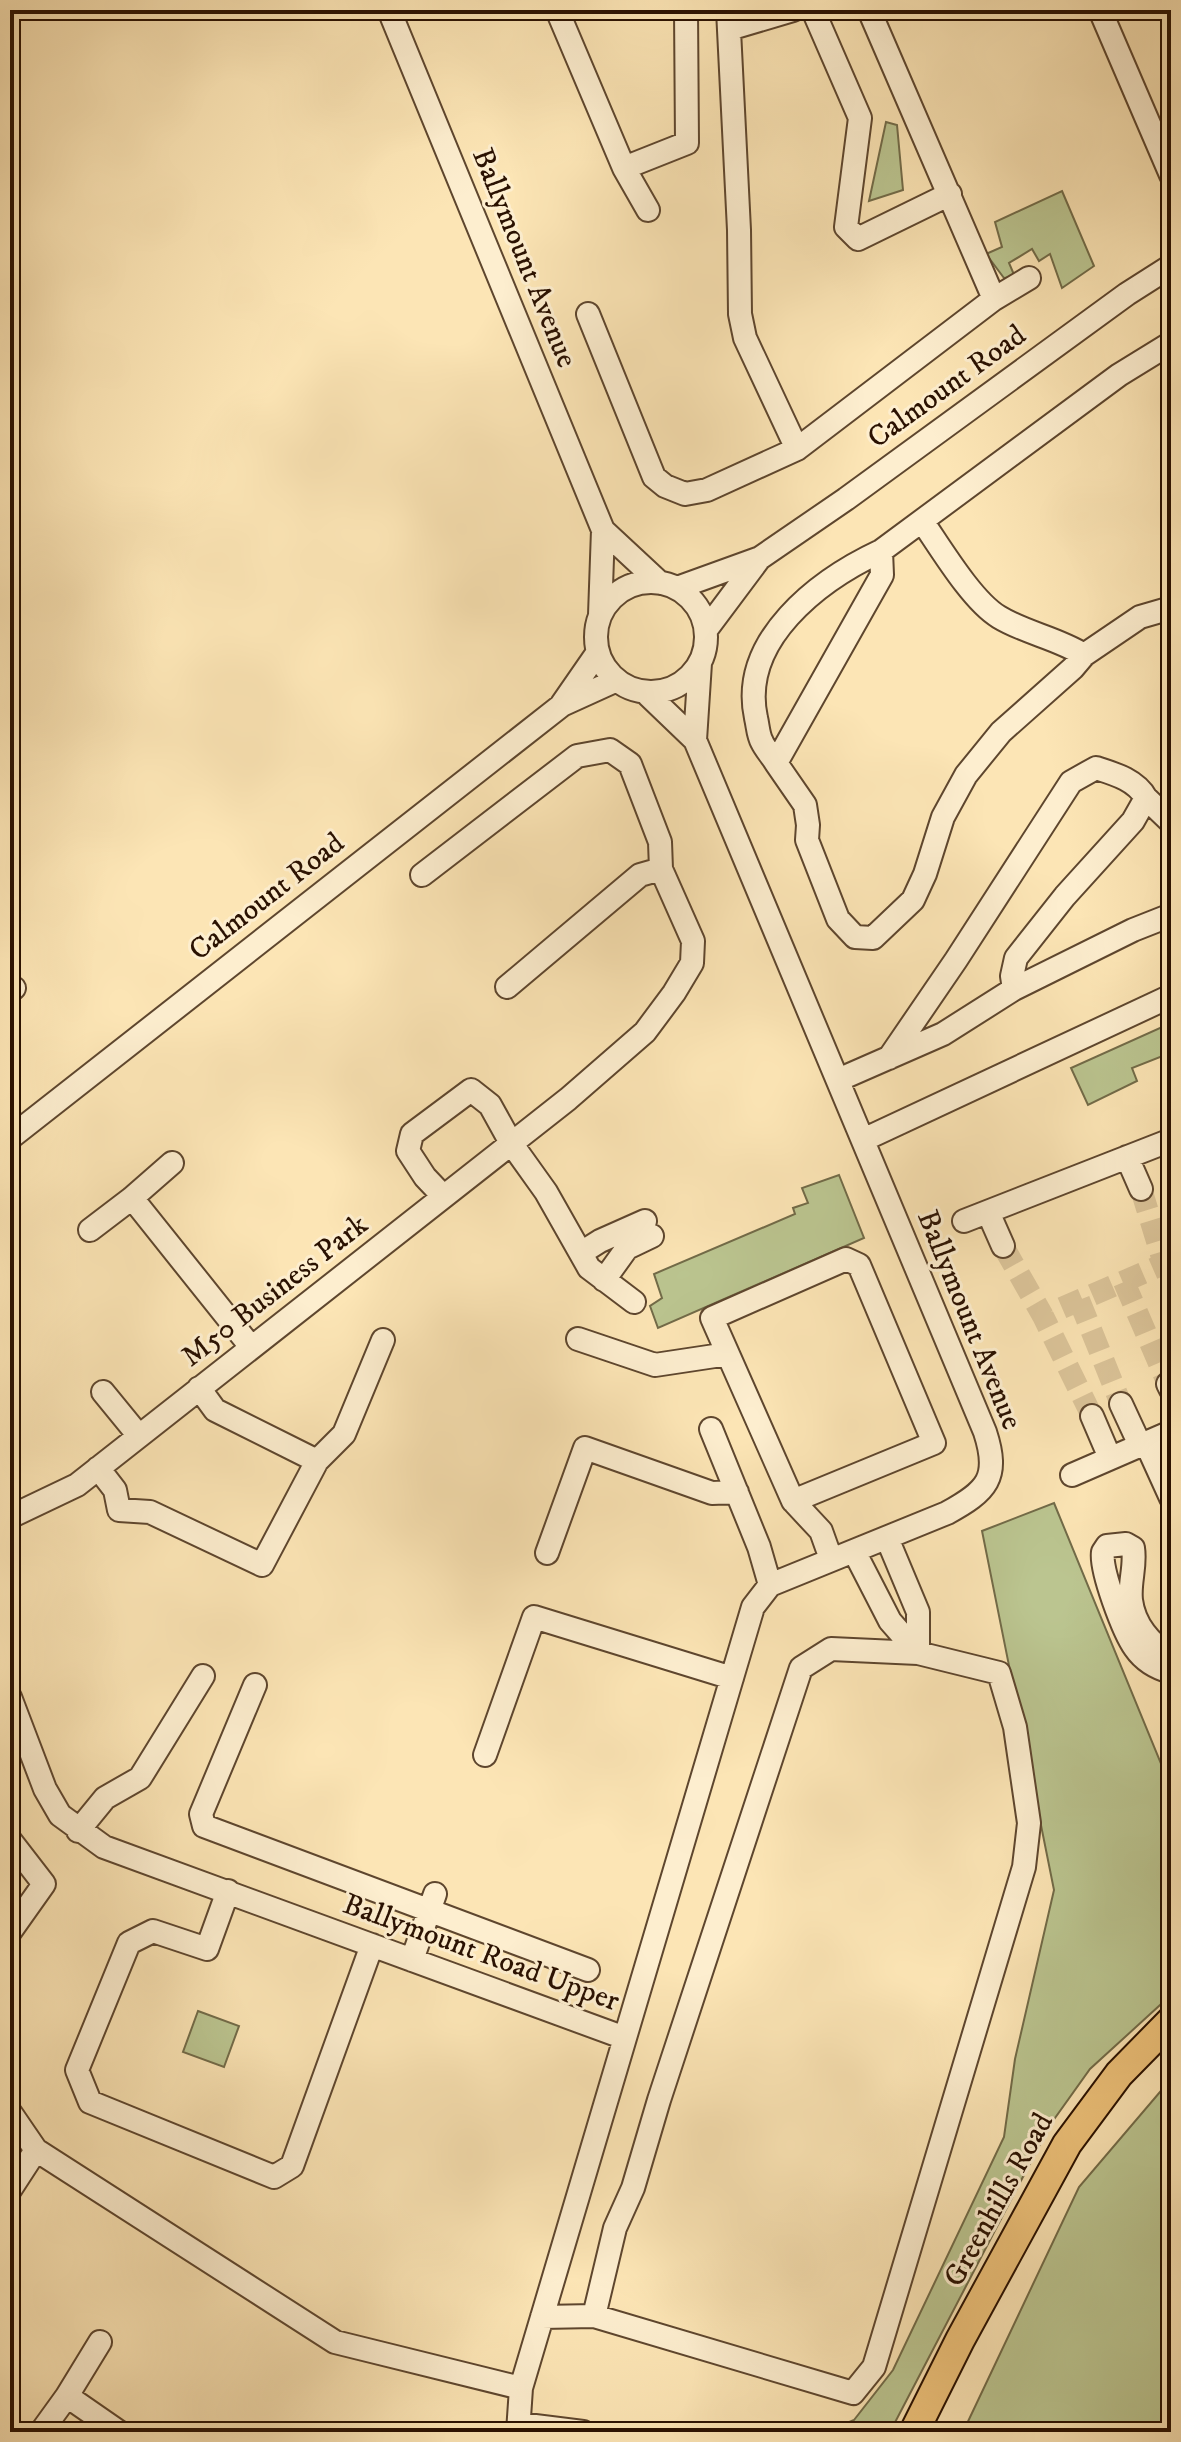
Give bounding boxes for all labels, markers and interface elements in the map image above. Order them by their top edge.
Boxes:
street label: Ballymount Avenue [463,143,585,373]
street label: Calmount Road [861,317,1033,457]
street label: Calmount Road [182,825,352,969]
street label: Ballymount Avenue [908,1205,1030,1435]
street label: M50 Business Park [174,1207,376,1375]
street label: Ballymount Road Upper [338,1886,624,2020]
street label: Greenhills Road [936,2107,1062,2293]

